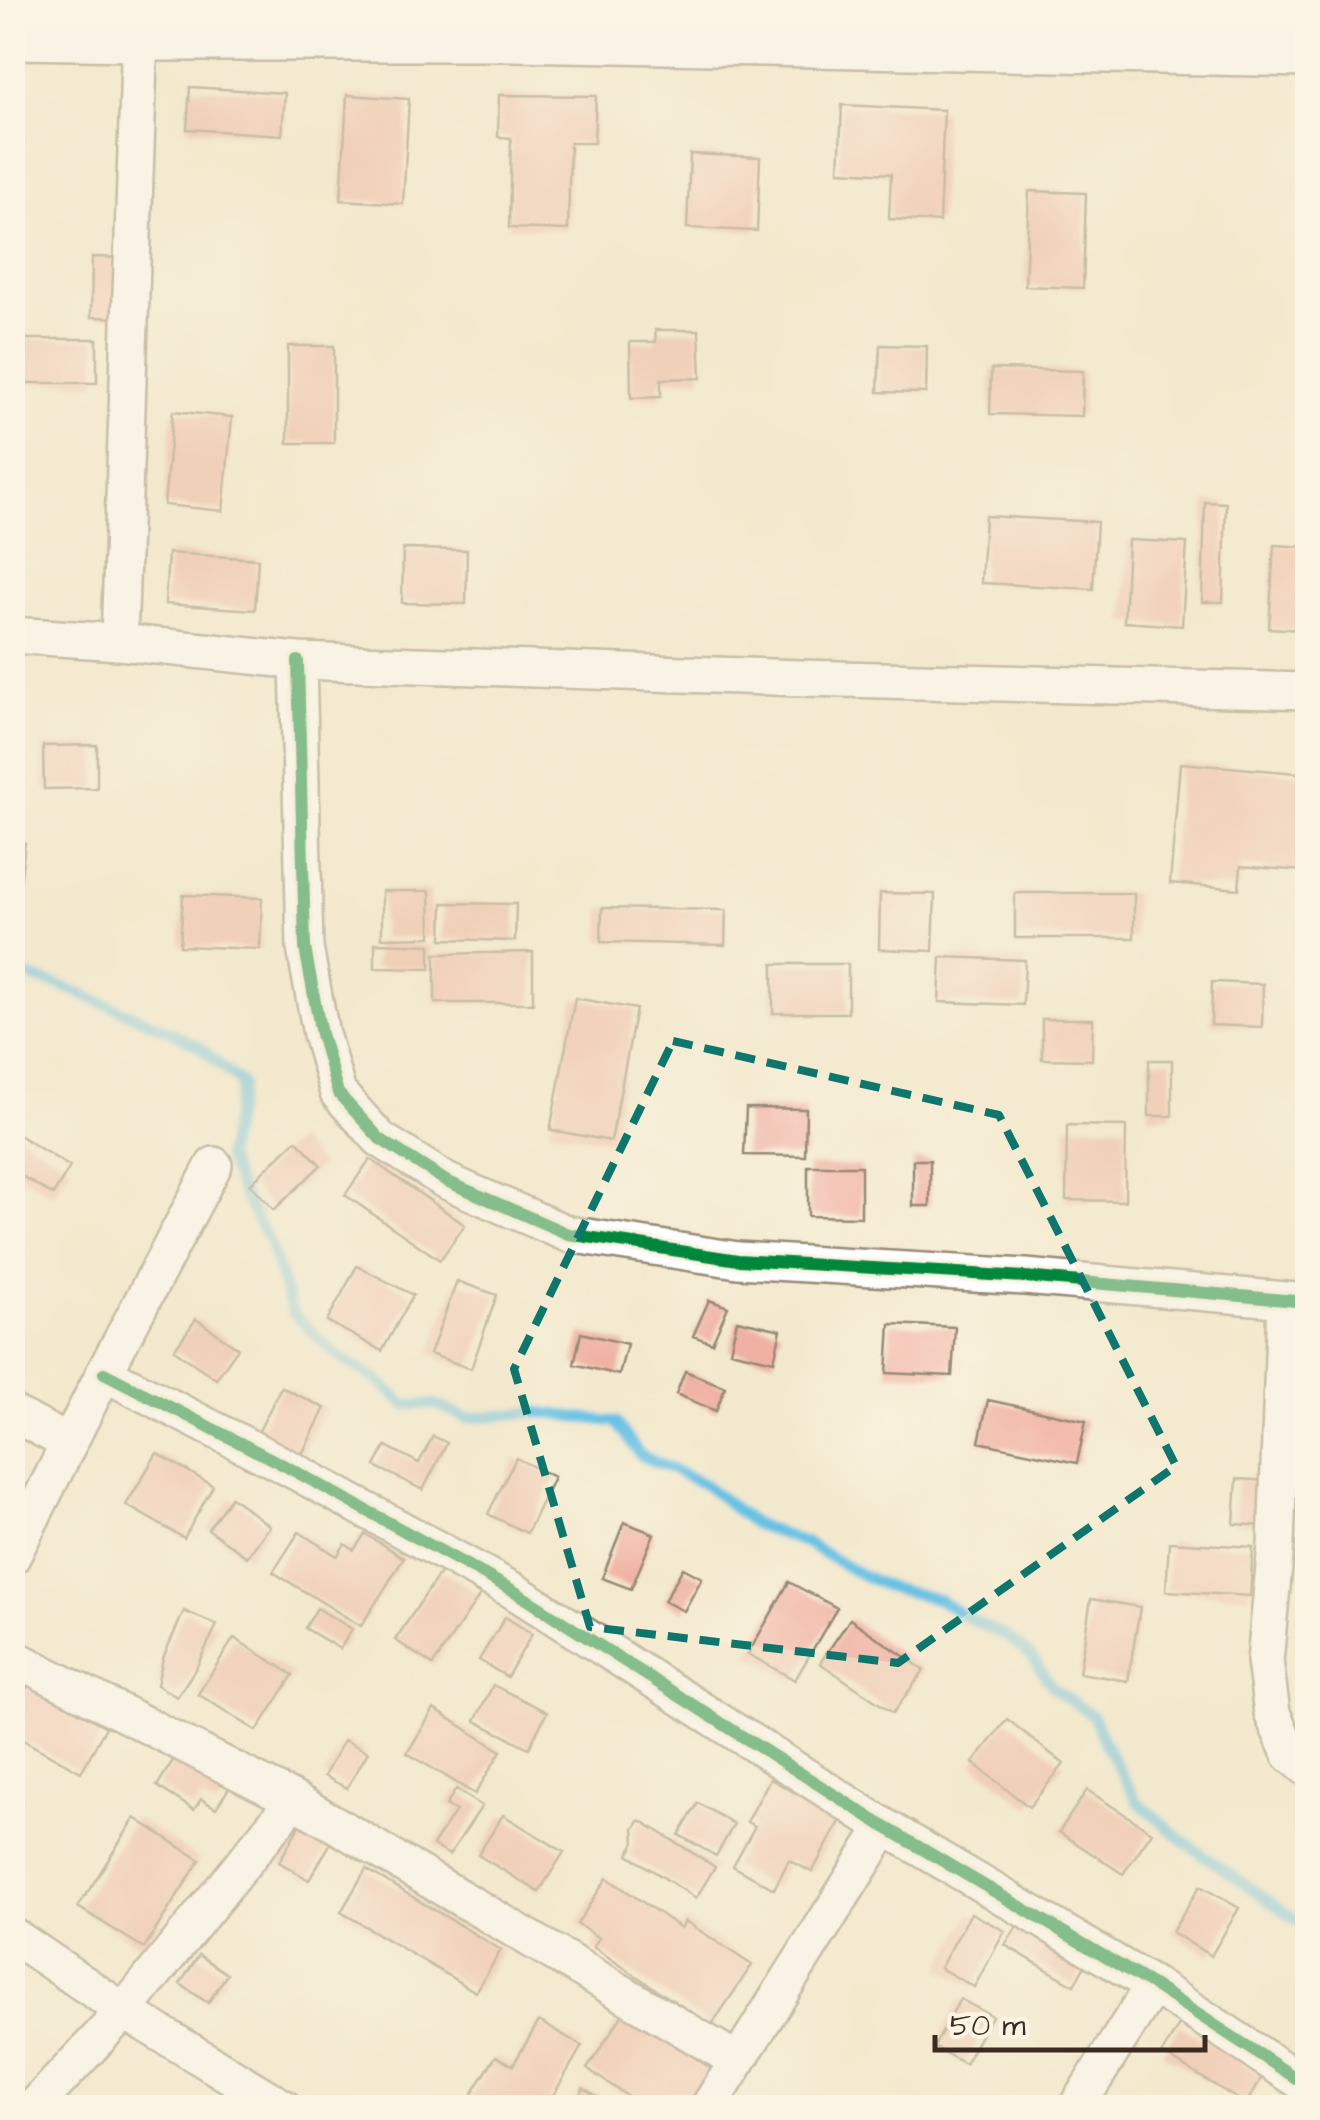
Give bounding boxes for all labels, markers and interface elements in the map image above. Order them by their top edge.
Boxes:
scale bar [935,1990,1205,2052]
text: 50 m [950,2005,1026,2047]

